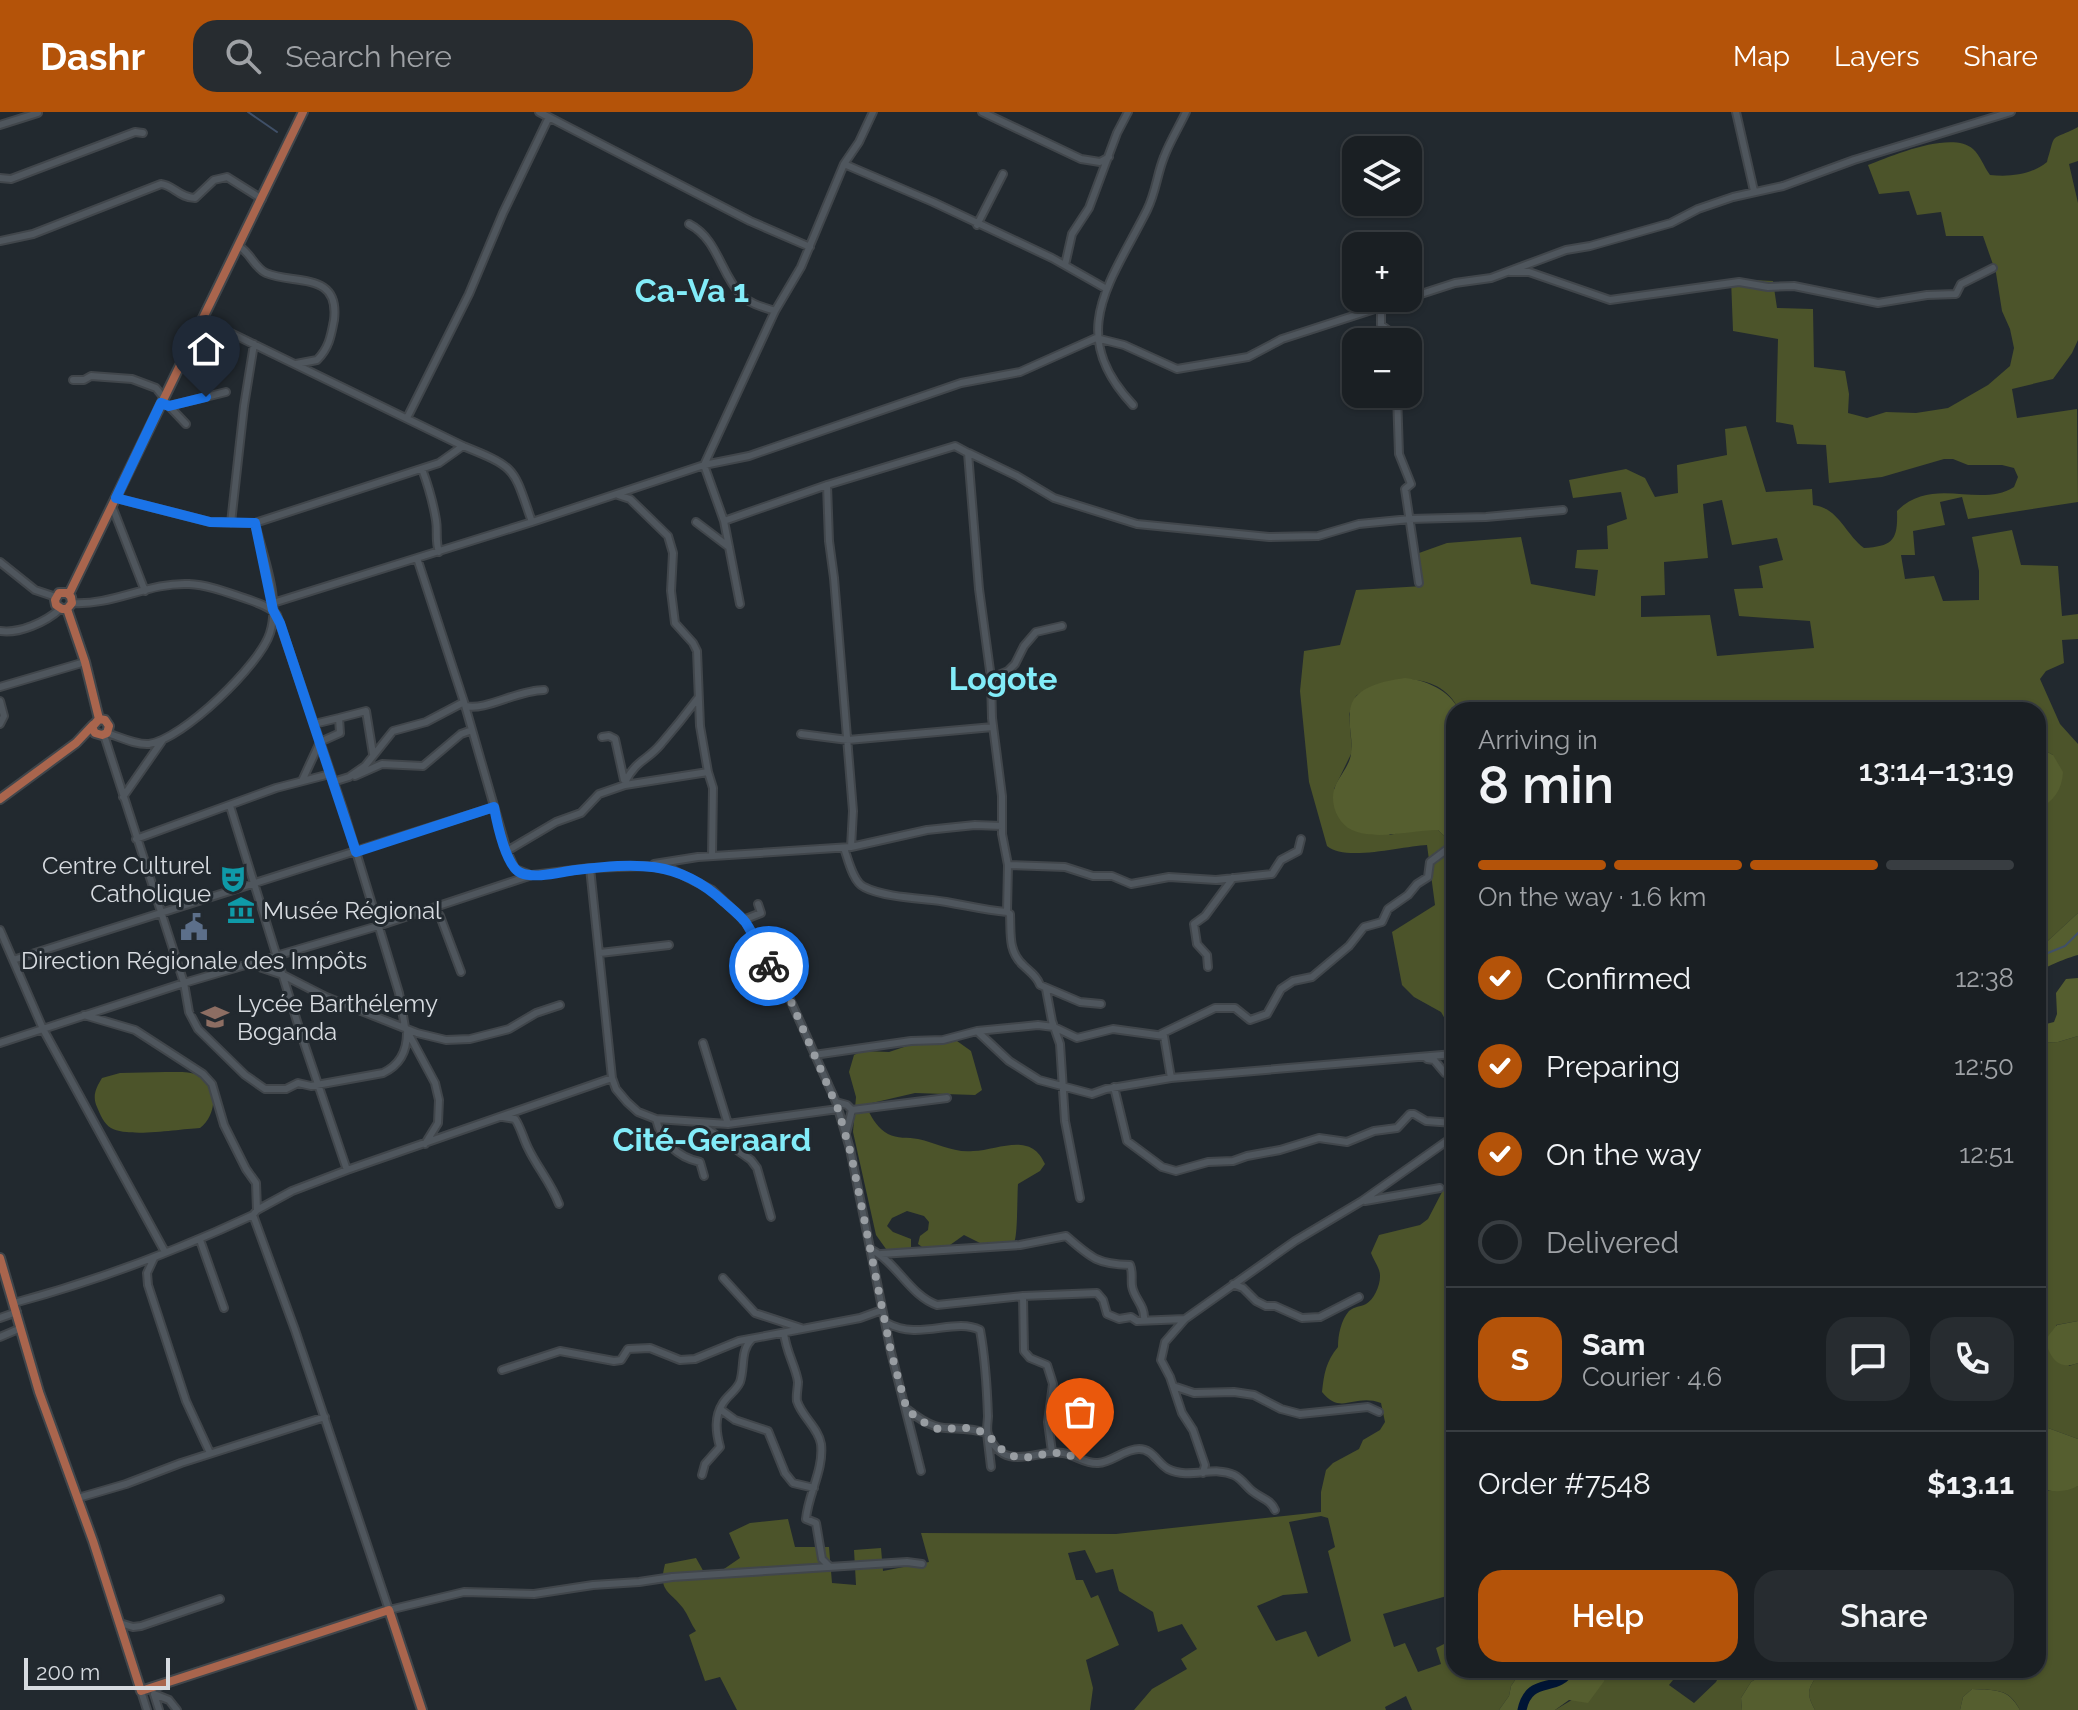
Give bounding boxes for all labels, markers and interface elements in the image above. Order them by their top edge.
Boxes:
search box [193,20,753,92]
text: Dashr [40,34,145,79]
icon: search [221,34,265,78]
text: Search here [285,39,452,74]
text: Map [1733,40,1790,73]
text: Layers [1834,40,1920,73]
text: Share [1964,40,2038,73]
map controls [1342,136,1422,408]
button: layers [1342,136,1422,216]
button: + [1342,232,1422,312]
district label: Ca-Va 1 [635,272,749,309]
pin [172,315,240,397]
icon: home [184,327,228,371]
button: − [1342,328,1422,408]
district label: Logote [949,660,1057,697]
text: Arriving in [1478,725,1598,755]
text: 13:14–13:19 [1859,753,2014,788]
text: 8 min [1478,754,1614,815]
place label: Centre Culturel Catholique [42,851,211,908]
theatre icon: Centre Culturel Catholique [218,864,248,894]
text: On the way · 1.6 km [1478,882,1706,912]
museum icon: Musée Régional [226,895,256,925]
place label: Musée Régional [263,896,442,925]
public building icon: Direction Régionale des Impôts [179,912,209,942]
courier [729,926,809,1006]
icon: bike [747,944,791,988]
place label: Direction Régionale des Impôts [21,946,367,975]
icon: check [1478,956,1522,1000]
text: Confirmed [1546,961,1691,996]
text: 12:38 [1955,963,2014,993]
place label: Lycée Barthélemy Boganda [237,989,438,1046]
school or university icon: Lycée Barthélemy Boganda [200,1002,230,1032]
icon: check [1478,1044,1522,1088]
text: Preparing [1546,1049,1680,1084]
text: 12:50 [1954,1051,2014,1081]
district label: Cité-Geraard [612,1121,812,1158]
icon: check [1478,1132,1522,1176]
text: On the way [1546,1137,1702,1172]
text: 12:51 [1959,1139,2014,1169]
text: Delivered [1546,1225,1679,1260]
button: chat [1826,1317,1910,1401]
button: phone [1930,1317,2014,1401]
text: Sam [1582,1327,1645,1362]
text: S [1511,1342,1529,1377]
text: Courier · 4.6 [1582,1362,1722,1392]
pin [1046,1378,1114,1460]
icon: bag [1058,1390,1102,1434]
text: Order #7548 [1478,1466,1651,1501]
text: $13.11 [1927,1466,2014,1501]
button: Help [1478,1570,1738,1662]
button: Share [1754,1570,2014,1662]
scale bar [24,1654,170,1690]
text: 200 m [36,1659,100,1685]

